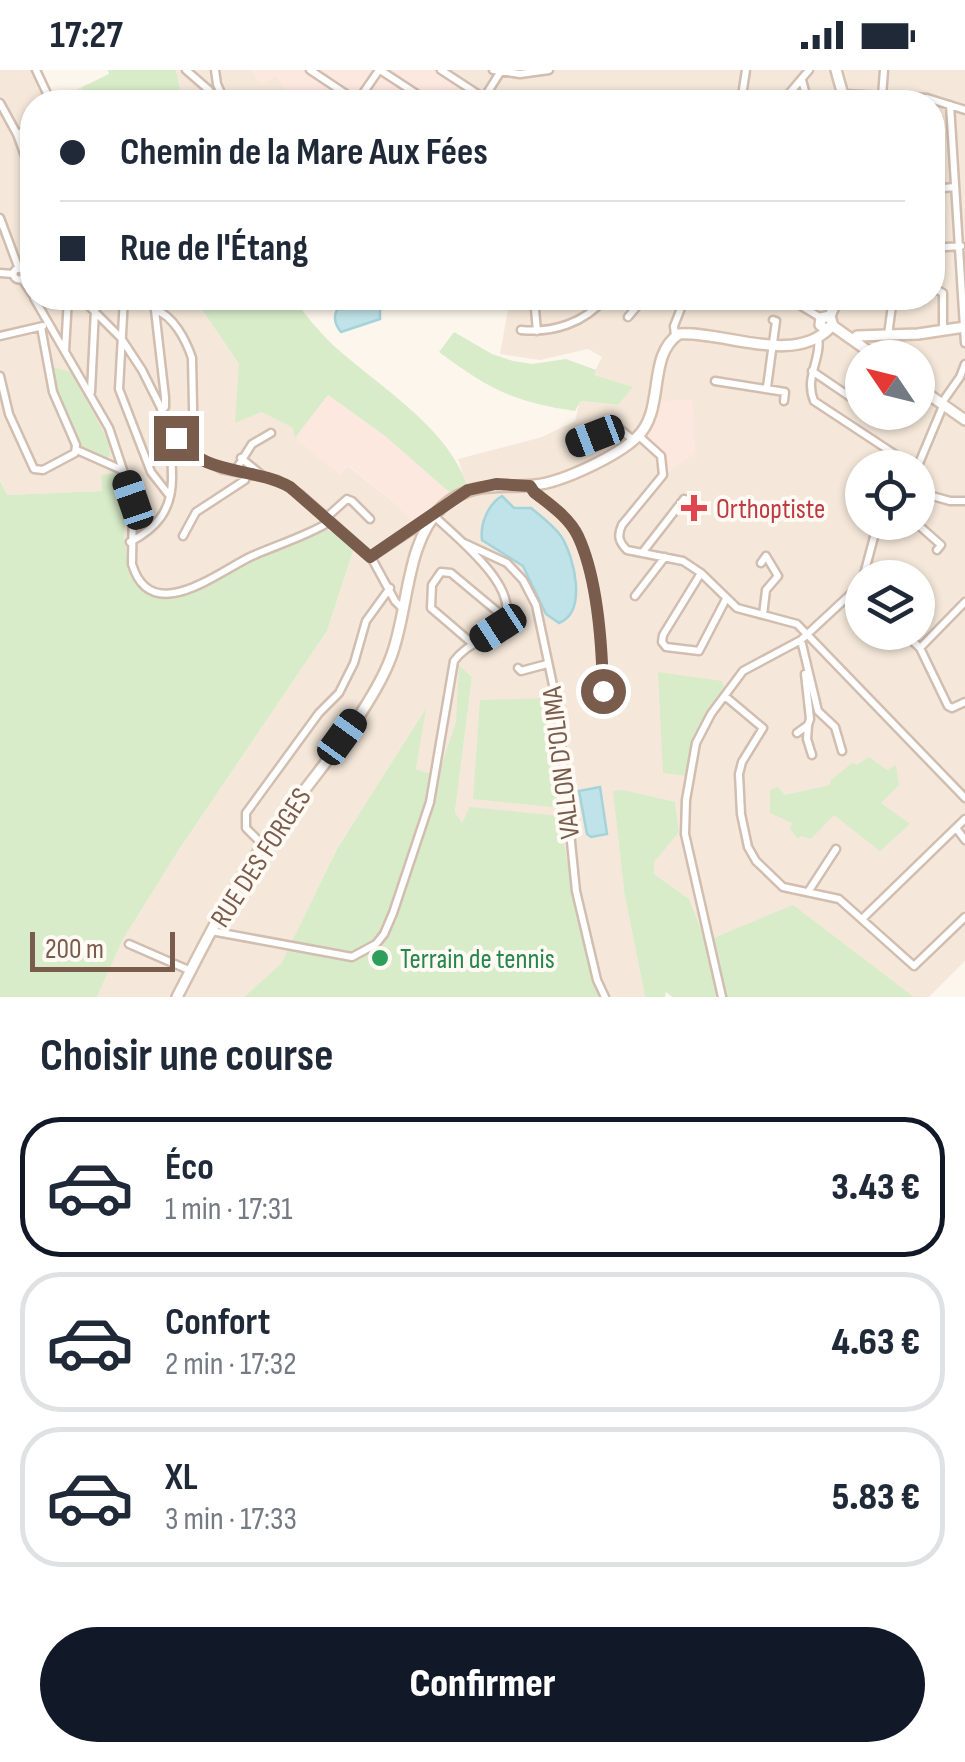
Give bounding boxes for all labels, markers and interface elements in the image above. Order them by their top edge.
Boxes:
text: 17:27 [50,13,123,58]
text: Chemin de la Mare Aux Fées [120,130,488,175]
text: Rue de l'Étang [120,226,308,271]
north arrow [845,340,935,430]
map controls [845,340,935,650]
car [562,411,628,461]
route end [154,416,199,461]
button: locate [845,450,935,540]
car [109,467,157,533]
place label: Orthoptiste [716,493,825,526]
marker: Orthoptiste [681,495,707,521]
button: layers [845,560,935,650]
car [465,599,531,657]
route start [581,669,626,714]
street label: VALLON D'OLIMA [536,684,587,841]
car [312,704,372,770]
street label: RUE DES FORGES [204,782,318,934]
scale bar [30,927,175,971]
text: 200 m [45,933,104,966]
place label: Terrain de tennis [400,943,555,976]
marker: Terrain de tennis [369,947,391,969]
text: Choisir une course [40,1029,333,1084]
icon: car [45,1142,135,1232]
text: Éco [165,1145,214,1190]
text: 3.43 € [831,1165,920,1210]
text: 1 min · 17:31 [165,1190,292,1229]
icon: car [45,1297,135,1387]
text: Confort [165,1300,270,1345]
text: 4.63 € [831,1320,920,1365]
text: 2 min · 17:32 [165,1345,296,1384]
icon: car [45,1452,135,1542]
text: XL [165,1455,198,1500]
text: 5.83 € [832,1475,920,1520]
text: 3 min · 17:33 [165,1500,297,1539]
button: Confirmer [40,1627,925,1742]

